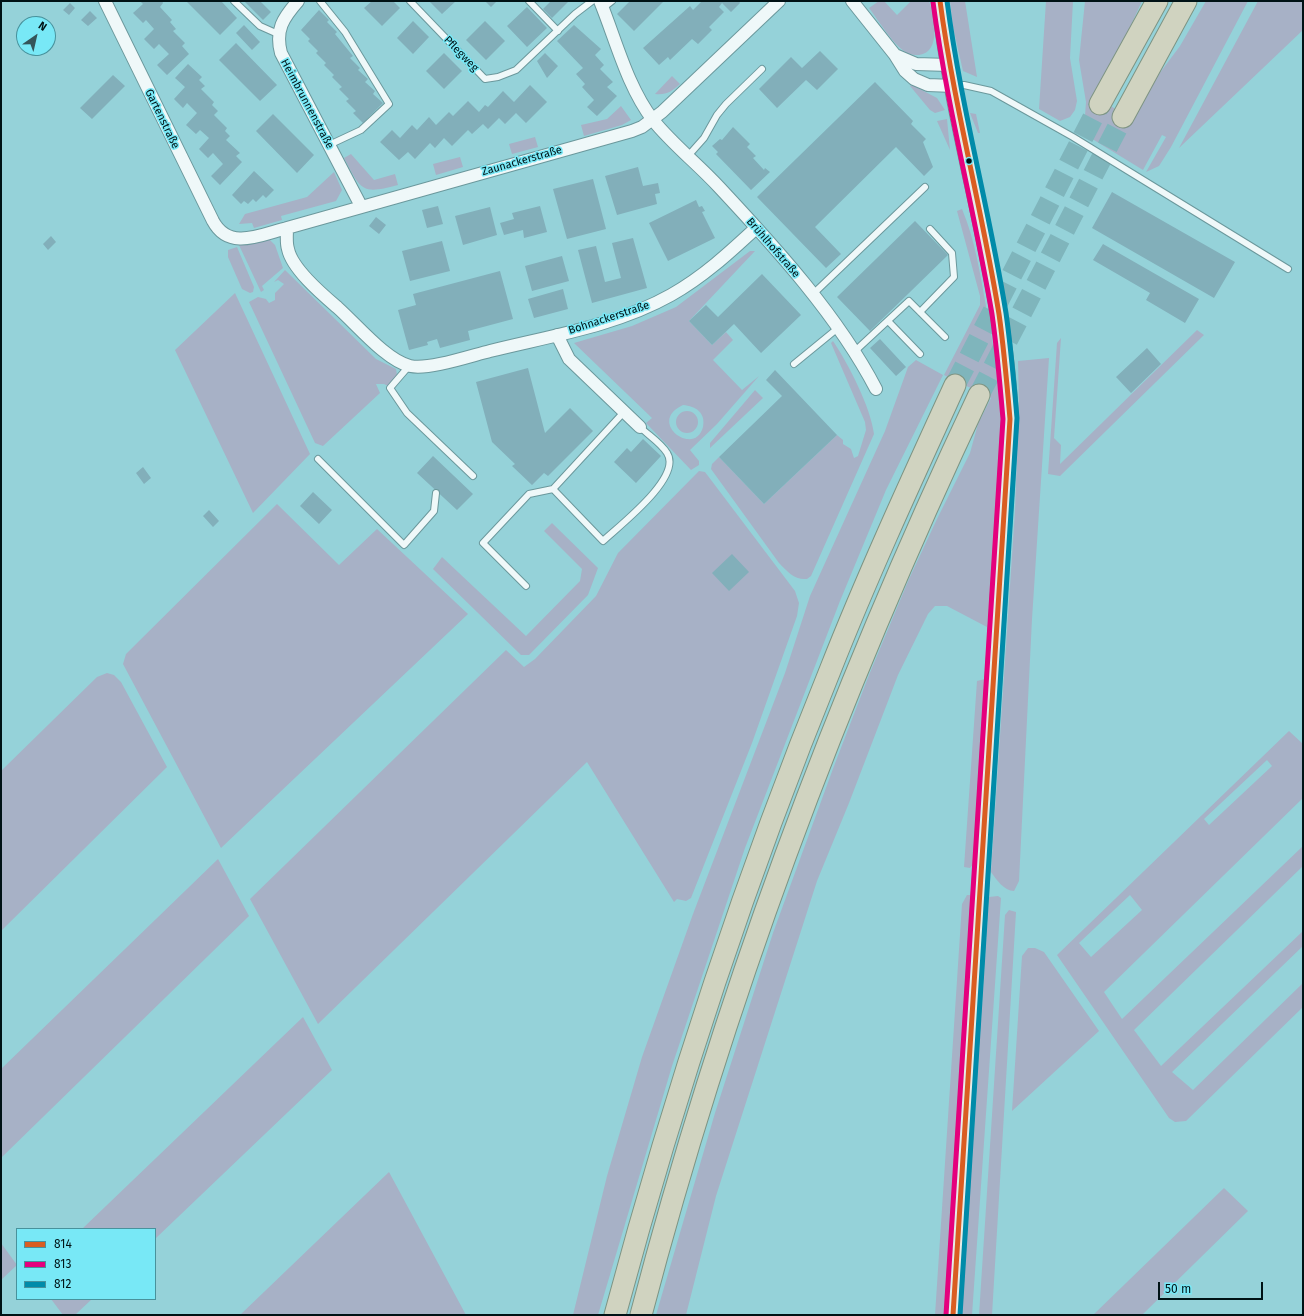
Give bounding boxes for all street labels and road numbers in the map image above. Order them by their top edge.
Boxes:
street label: Pflegweg [441,34,481,74]
street label: Heimbrunnenstraße [278,57,336,151]
street label: Gartenstraße [142,87,182,151]
street label: Zaunackerstraße [480,143,564,179]
street label: Brühlhofstraße [743,215,803,281]
street label: Bohnackerstraße [567,299,651,337]

